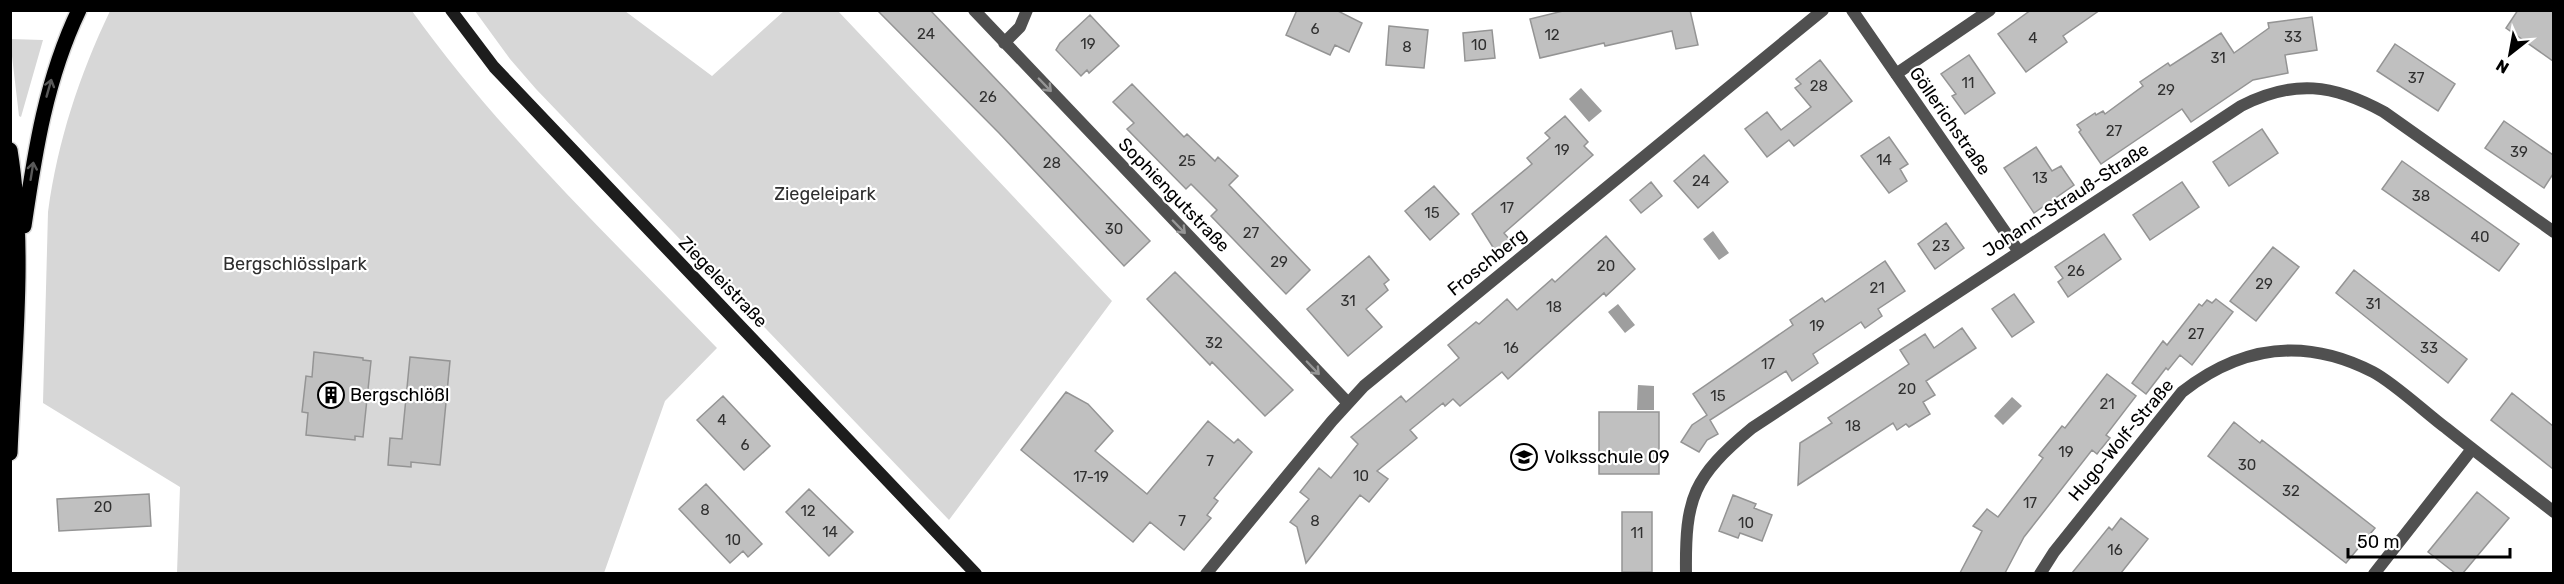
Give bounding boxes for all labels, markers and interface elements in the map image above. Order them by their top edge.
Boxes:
house number: 6 [1310,20,1320,38]
north arrow [2480,24,2540,84]
house number: 24 [917,25,935,43]
house number: 12 [1544,26,1560,44]
house number: 33 [2284,28,2302,46]
house number: 4 [2028,29,2038,47]
house number: 19 [1080,35,1096,53]
house number: 10 [1471,36,1487,54]
house number: 8 [1402,38,1412,56]
house number: 31 [2210,49,2226,67]
text: N [2493,55,2512,78]
street label: Göllerichstraße [1905,63,1995,179]
house number: 37 [2408,69,2425,87]
house number: 11 [1962,74,1974,92]
house number: 28 [1810,77,1828,95]
one-way arrow [1037,78,1052,93]
one-way arrow [44,79,56,98]
house number: 29 [2157,81,2175,99]
house number: 26 [979,88,997,106]
house number: 27 [2106,122,2123,140]
street label: Sophiengutstraße [1114,133,1234,257]
street label: Johann-Strauß-Straße [1979,138,2153,262]
house number: 19 [1554,141,1570,159]
house number: 39 [2510,143,2528,161]
house number: 14 [1876,151,1892,169]
house number: 25 [1178,152,1196,170]
house number: 28 [1043,154,1061,172]
one-way arrow [27,162,38,181]
house number: 13 [2032,169,2048,187]
house number: 24 [1692,172,1710,190]
park label: Ziegeleipark [774,183,877,205]
house number: 38 [2412,187,2430,205]
house number: 17 [1500,199,1514,217]
house number: 15 [1424,204,1440,222]
one-way arrow [1172,219,1186,234]
house number: 30 [1105,220,1123,238]
street label: Froschberg [1443,223,1531,301]
house number: 27 [1243,224,1260,242]
house number: 40 [2471,228,2489,246]
street label: Ziegeleistraße [674,232,772,332]
house number: 23 [1932,237,1950,255]
park label: Bergschlösslpark [223,253,368,275]
house number: 29 [1270,253,1288,271]
house number: 20 [1597,257,1615,275]
house number: 26 [2067,262,2085,280]
house number: 29 [2255,275,2273,293]
house number: 21 [1869,279,1885,297]
house number: 31 [1340,292,1356,310]
house number: 31 [2365,295,2381,313]
house number: 18 [1546,298,1562,316]
house number: 19 [1809,317,1825,335]
house number: 27 [2188,325,2205,343]
house number: 32 [1205,334,1223,352]
house number: 16 [1503,339,1519,357]
house number: 33 [2420,339,2438,357]
house number: 17 [1761,355,1775,373]
one-way arrow [1306,360,1321,375]
street label: Hugo-Wolf-Straße [2064,375,2178,505]
building icon: Bergschlößl [316,380,346,410]
house number: 20 [1898,380,1916,398]
place label: Bergschlößl [350,384,449,406]
house number: 15 [1710,387,1726,405]
house number: 21 [2099,395,2115,413]
house number: 4 [717,411,727,429]
house number: 18 [1845,417,1861,435]
house number: 6 [740,436,750,454]
school or university icon: Volksschule 09 [1509,442,1539,472]
house number: 19 [2058,443,2074,461]
place label: Volksschule 09 [1544,446,1670,468]
house number: 7 [1206,452,1214,470]
house number: 30 [2238,456,2256,474]
house number: 10 [1353,467,1369,485]
house number: 17-19 [1073,468,1109,486]
house number: 32 [2282,482,2300,500]
house number: 17 [2023,494,2037,512]
house number: 20 [94,498,112,516]
house number: 8 [700,501,710,519]
house number: 12 [800,502,816,520]
house number: 7 [1178,512,1186,530]
house number: 8 [1310,512,1320,530]
house number: 10 [1738,514,1754,532]
scale bar [2348,521,2510,559]
house number: 14 [822,523,838,541]
house number: 11 [1631,524,1643,542]
house number: 10 [725,531,741,549]
text: 50 m [2357,531,2400,553]
house number: 16 [2107,541,2123,559]

